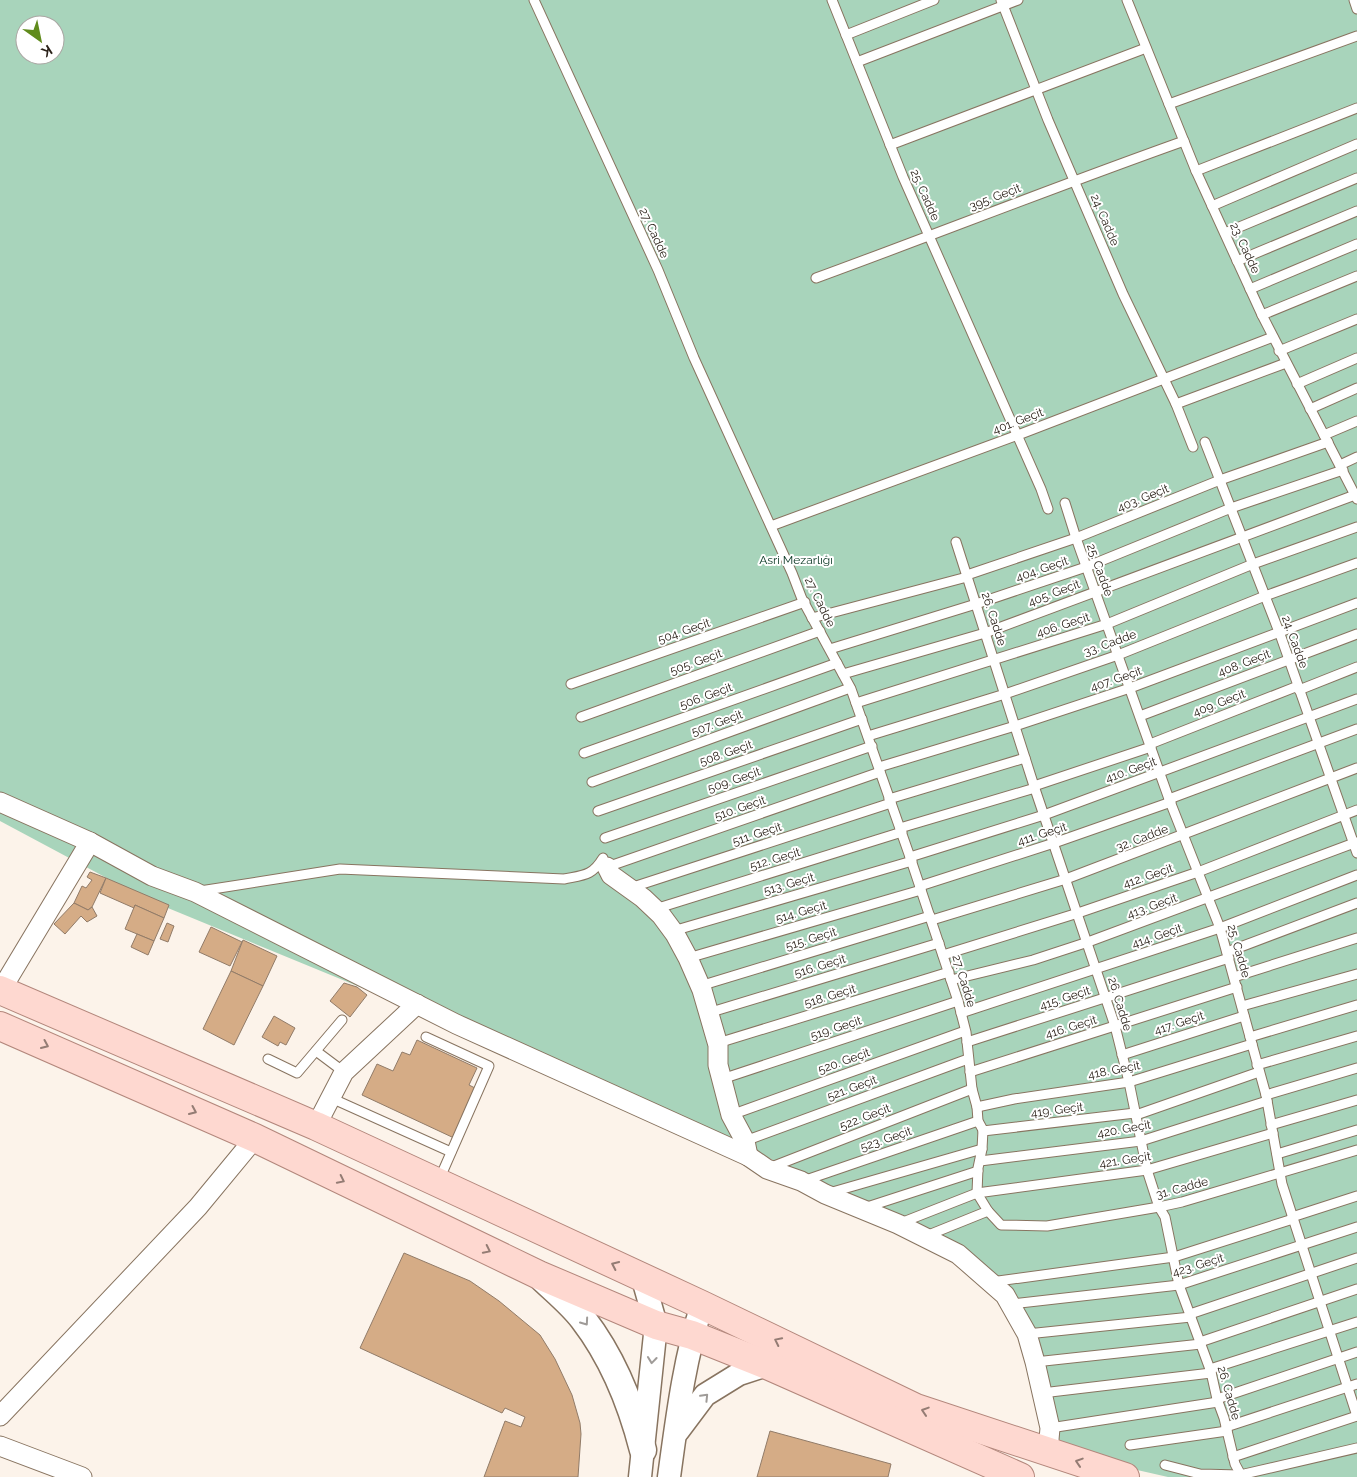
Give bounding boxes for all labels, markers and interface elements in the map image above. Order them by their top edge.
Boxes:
north arrow [15,15,65,65]
text: K [38,42,55,61]
street label: 25. Cadde [907,167,943,223]
street label: 395. Geçit [967,181,1023,213]
street label: 24. Cadde [1088,192,1122,248]
street label: 27. Cadde [636,206,672,260]
street label: 23. Cadde [1227,220,1263,276]
street label: 401. Geçit [991,405,1045,437]
street label: 403. Geçit [1115,481,1171,515]
street label: 25. Cadde [1084,542,1116,598]
park label: Asri Mezarlığı [759,553,833,567]
street label: 404. Geçit [1014,553,1070,585]
street label: 27. Cadde [802,575,838,629]
street label: 405. Geçit [1026,577,1082,609]
street label: 26. Cadde [979,590,1009,648]
street label: 406. Geçit [1035,610,1091,640]
street label: 24. Cadde [1279,614,1311,670]
street label: 504. Geçit [656,615,712,647]
street label: 33. Cadde [1082,627,1138,659]
street label: 505. Geçit [668,646,724,678]
street label: 408. Geçit [1216,647,1272,679]
street label: 407. Geçit [1088,664,1144,694]
street label: 506. Geçit [678,680,734,712]
street label: 409. Geçit [1191,687,1247,719]
street label: 507. Geçit [689,707,745,739]
street label: 508. Geçit [698,737,754,769]
street label: 410. Geçit [1104,754,1158,786]
street label: 509. Geçit [706,764,762,796]
street label: 510. Geçit [713,793,767,823]
street label: 511. Geçit [731,819,783,849]
street label: 411. Geçit [1016,819,1068,849]
street label: 32. Cadde [1114,822,1170,854]
street label: 512. Geçit [748,845,802,873]
street label: 412. Geçit [1121,861,1175,891]
street label: 513. Geçit [762,870,816,898]
street label: 413. Geçit [1125,890,1179,922]
street label: 514. Geçit [774,898,828,926]
street label: 414. Geçit [1130,921,1184,951]
street label: 25. Cadde [1225,923,1253,979]
street label: 515. Geçit [784,925,838,953]
street label: 516. Geçit [793,952,847,980]
street label: 27. Cadde [949,953,979,1009]
street label: 26. Cadde [1105,975,1135,1033]
street label: 518. Geçit [803,982,857,1010]
street label: 415. Geçit [1038,983,1092,1013]
street label: 417. Geçit [1152,1008,1206,1038]
street label: 519. Geçit [809,1013,863,1043]
street label: 416. Geçit [1044,1013,1098,1041]
one-way arrow [40,1039,49,1050]
street label: 520. Geçit [816,1045,872,1077]
street label: 418. Geçit [1087,1058,1141,1082]
street label: 521. Geçit [825,1073,879,1103]
street label: 419. Geçit [1030,1100,1084,1120]
street label: 522. Geçit [838,1101,892,1133]
one-way arrow [188,1105,197,1116]
street label: 420. Geçit [1096,1117,1152,1141]
street label: 523. Geçit [858,1124,914,1154]
street label: 421. Geçit [1098,1149,1152,1171]
one-way arrow [335,1173,344,1183]
street label: 31. Cadde [1154,1174,1210,1202]
one-way arrow [482,1244,491,1254]
street label: 423. Geçit [1170,1250,1226,1280]
one-way arrow [611,1262,620,1272]
one-way arrow [579,1316,588,1326]
one-way arrow [774,1337,783,1347]
one-way arrow [647,1357,658,1365]
street label: 26. Cadde [1215,1364,1243,1422]
one-way arrow [699,1394,708,1403]
one-way arrow [921,1406,929,1416]
one-way arrow [1075,1457,1084,1467]

